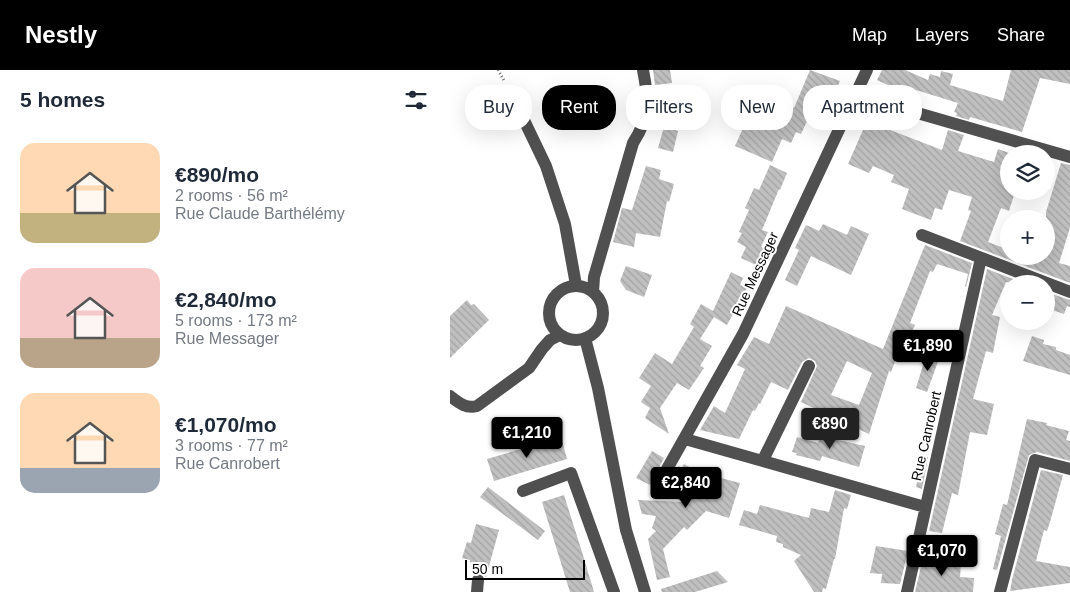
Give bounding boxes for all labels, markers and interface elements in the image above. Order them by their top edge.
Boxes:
text: Nestly [25,21,97,48]
text: Map [852,25,887,45]
text: Layers [915,25,969,45]
text: Share [997,25,1045,45]
chip: Buy [465,85,532,130]
chip: Rent [542,85,616,130]
chip: Filters [626,85,711,130]
chip: New [721,85,793,130]
chip: Apartment [803,85,922,130]
icon: filters [402,86,430,114]
text: 5 homes [20,88,105,111]
map controls [1000,145,1055,330]
button: layers [1000,145,1055,200]
icon: home [60,163,120,223]
text: €890/mo [175,163,259,186]
text: 2 rooms · 56 m² [175,187,288,204]
text: Rue Claude Barthélémy [175,205,345,222]
button: + [1000,210,1055,265]
street label: Rue Messager [729,229,782,319]
button: − [1000,275,1055,330]
icon: home [60,288,120,348]
text: €2,840/mo [175,288,277,311]
text: 5 rooms · 173 m² [175,312,297,329]
text: Rue Messager [175,330,279,347]
pin: €1,890 [887,330,969,372]
text: €1,890 [904,337,952,354]
street label: Rue Canrobert [908,389,944,483]
pin: €890 [800,408,860,450]
icon: home [60,413,120,473]
text: €1,070/mo [175,413,277,436]
text: €890 [812,415,848,432]
pin: €1,210 [486,416,568,459]
text: €1,210 [503,424,551,441]
text: 3 rooms · 77 m² [175,437,288,454]
text: Rue Canrobert [175,455,280,472]
pin: €2,840 [645,466,727,509]
text: €2,840 [662,474,710,491]
pin: €1,070 [901,534,983,577]
text: €1,070 [918,542,966,559]
scale bar [465,557,585,580]
text: 50 m [472,561,503,577]

